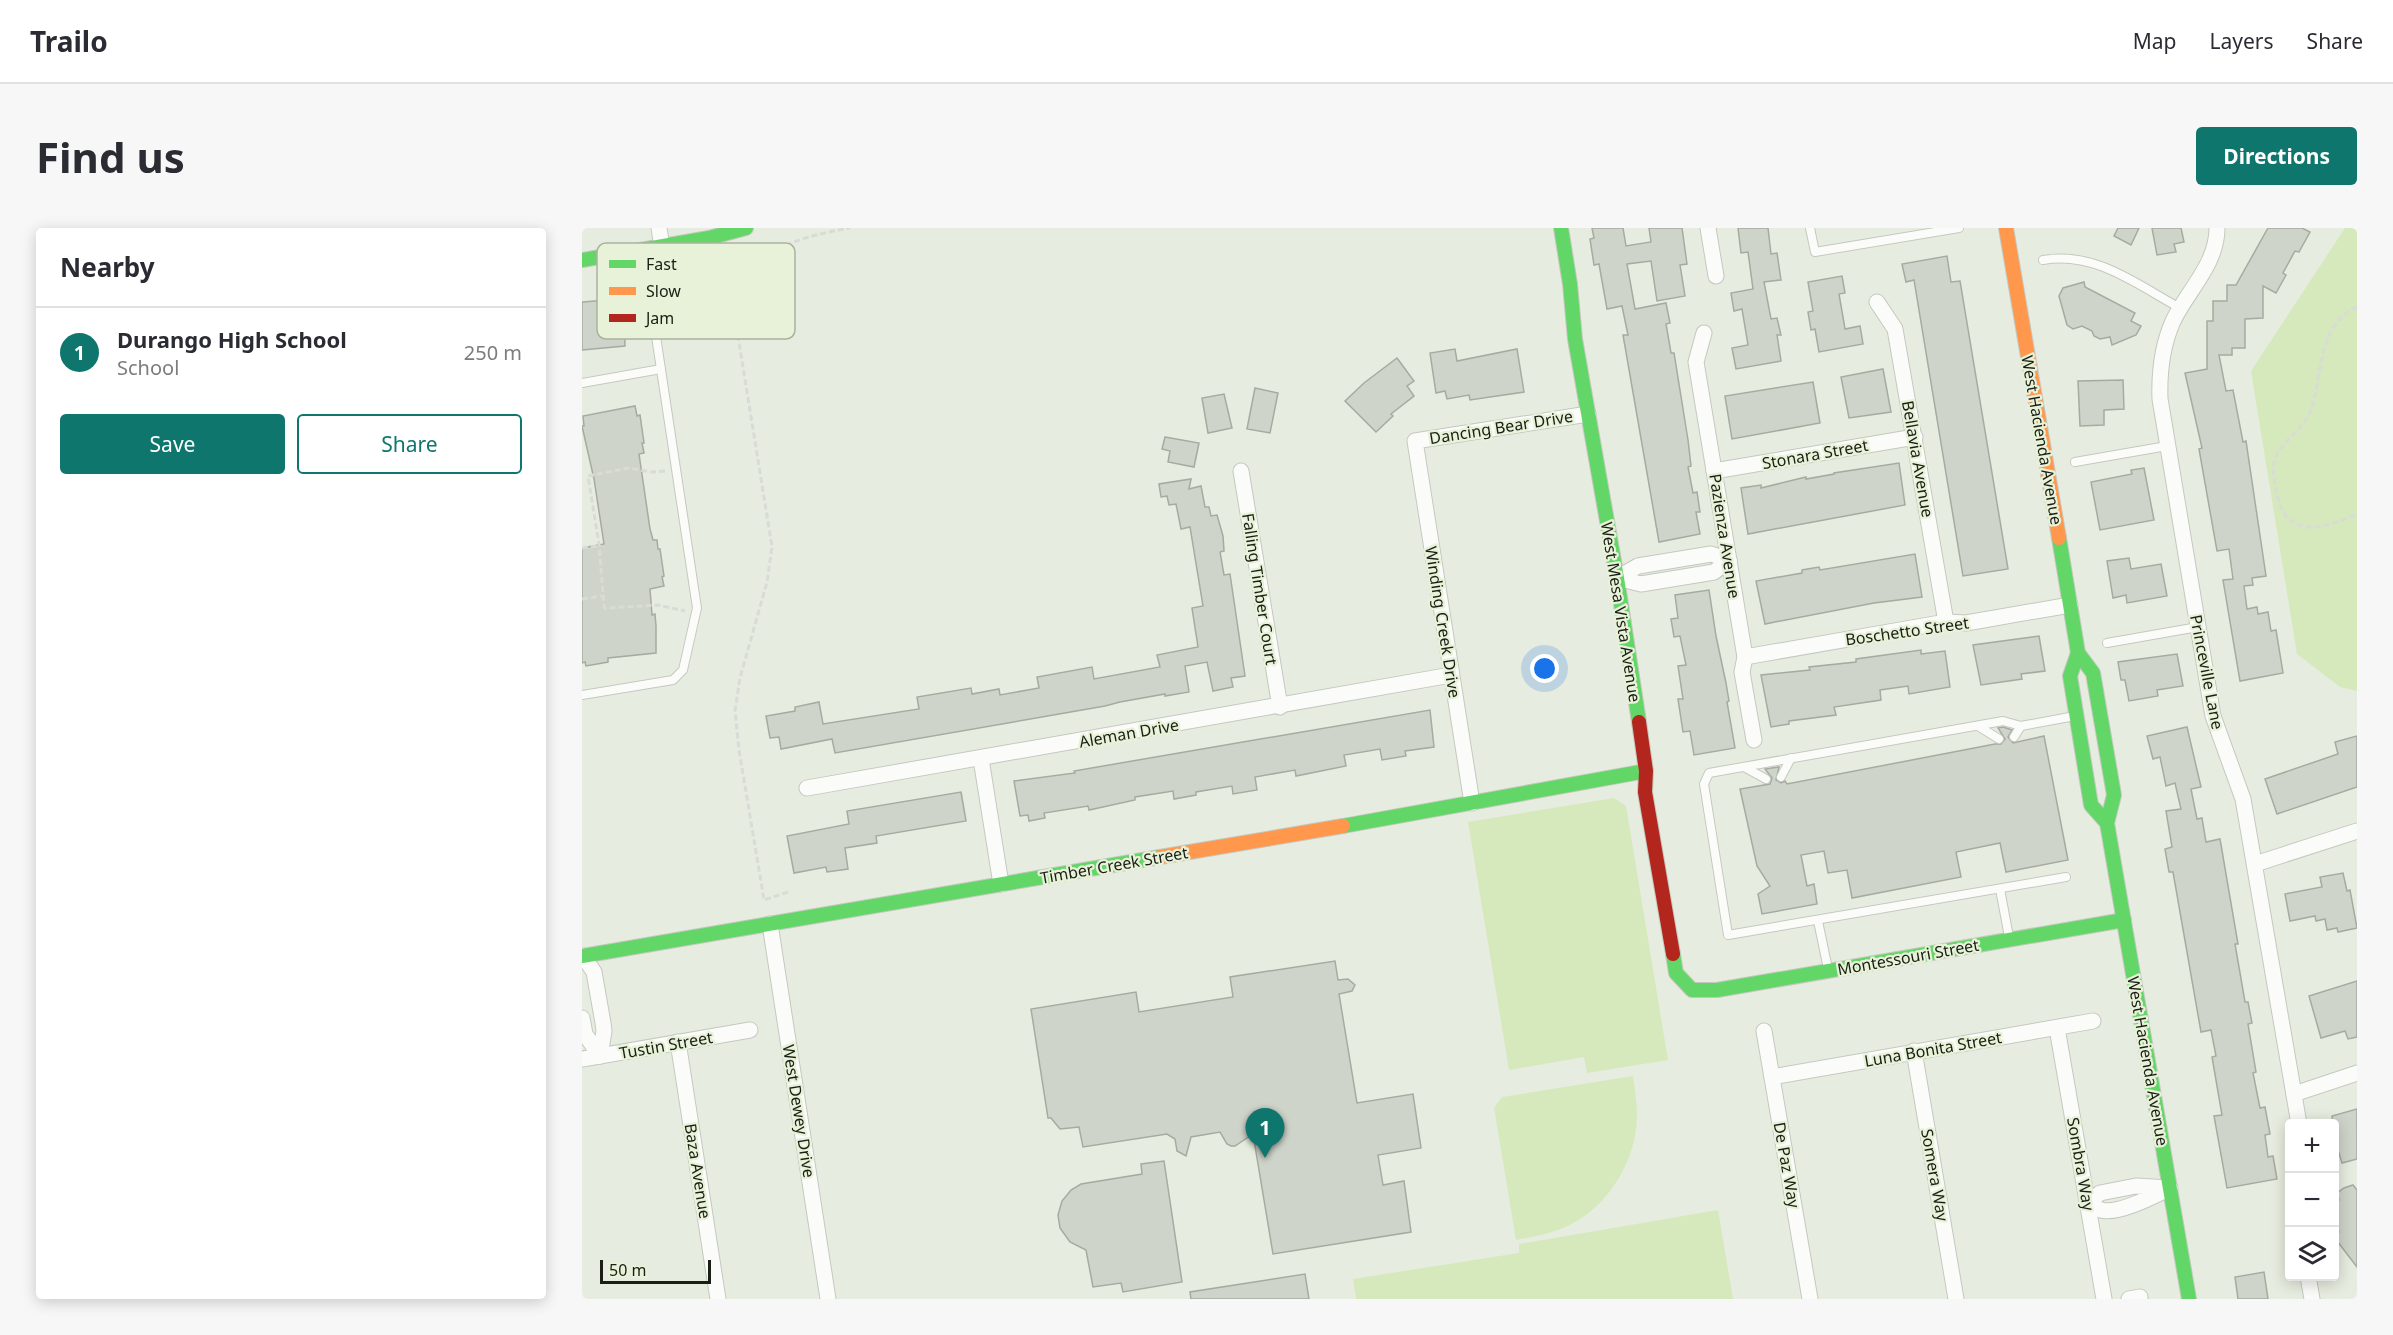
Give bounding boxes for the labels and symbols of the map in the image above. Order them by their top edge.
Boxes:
legend [597,243,795,339]
text: Fast [646,253,677,275]
text: Slow [646,280,681,302]
text: Jam [644,307,674,329]
street label: West Hacienda Avenue [2016,353,2068,527]
street label: Bellavia Avenue [1897,399,1939,519]
street label: Dancing Bear Drive [1428,405,1574,449]
street label: Stonara Street [1760,434,1870,474]
street label: Pazienza Avenue [1704,472,1746,600]
street label: Falling Timber Court [1237,512,1283,667]
street label: West Mesa Vista Avenue [1596,520,1646,704]
street label: Winding Creek Drive [1420,544,1466,700]
street label: Boschetto Street [1844,611,1970,651]
street label: Princeville Lane [2185,613,2229,731]
your location [1530,654,1559,683]
street label: Aleman Drive [1077,713,1181,753]
street label: Timber Creek Street [1038,841,1190,889]
street label: Montessouri Street [1835,934,1981,980]
street label: West Hacienda Avenue [2122,974,2174,1148]
street label: Tustin Street [618,1026,715,1064]
street label: Luna Bonita Street [1863,1026,2004,1072]
street label: West Dewey Drive [778,1043,820,1179]
pin: 1 [1246,1108,1284,1158]
street label: Sombra Way [2062,1116,2100,1213]
street label: De Paz Way [1769,1120,1806,1211]
street label: Baza Avenue [680,1122,716,1220]
street label: Somera Way [1916,1127,1954,1224]
scale bar [600,1257,711,1284]

